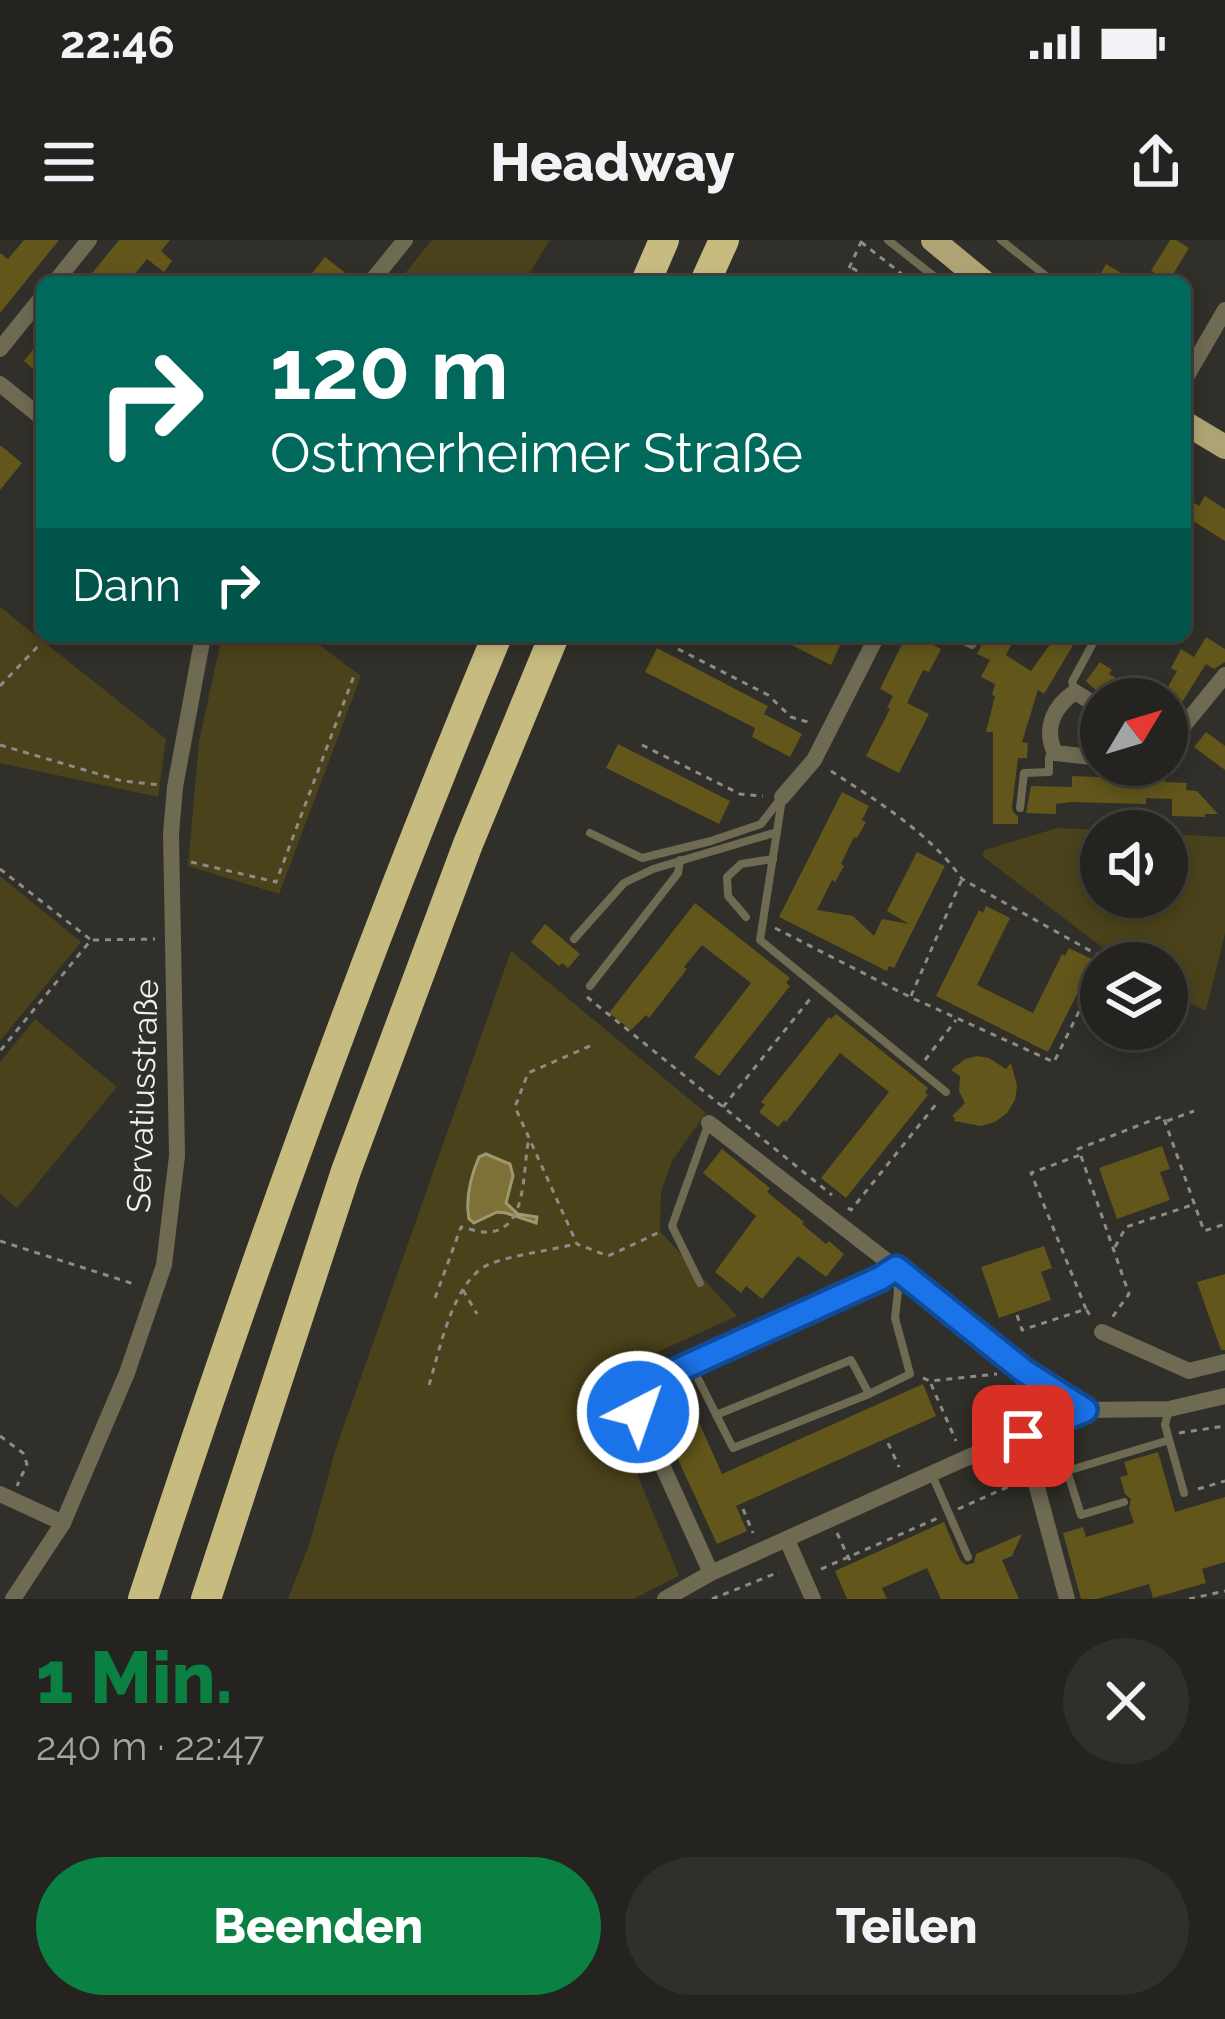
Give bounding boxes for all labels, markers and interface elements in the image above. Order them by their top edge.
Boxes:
text: 22:46 [60,16,175,69]
icon: menu [36,129,102,195]
icon: share [1123,129,1189,195]
text: Headway [490,130,735,194]
text: 120 m [270,320,509,419]
icon: right [72,324,228,480]
text: Ostmerheimer Straße [270,421,803,485]
icon: right [205,552,271,618]
text: Dann [72,559,181,612]
north arrow [1080,678,1188,786]
map controls [1080,678,1188,1050]
button: sound [1080,810,1188,918]
button: layers [1080,942,1188,1050]
street label: Servatiusstraße [119,978,166,1214]
position arrow [575,1349,701,1475]
pin [972,1385,1074,1487]
icon: arrive [990,1403,1056,1469]
text: 1 Min. [36,1635,233,1720]
button: close [1063,1638,1189,1764]
text: 240 m · 22:47 [36,1723,264,1769]
button: Beenden [36,1857,601,1995]
button: Teilen [625,1857,1189,1995]

